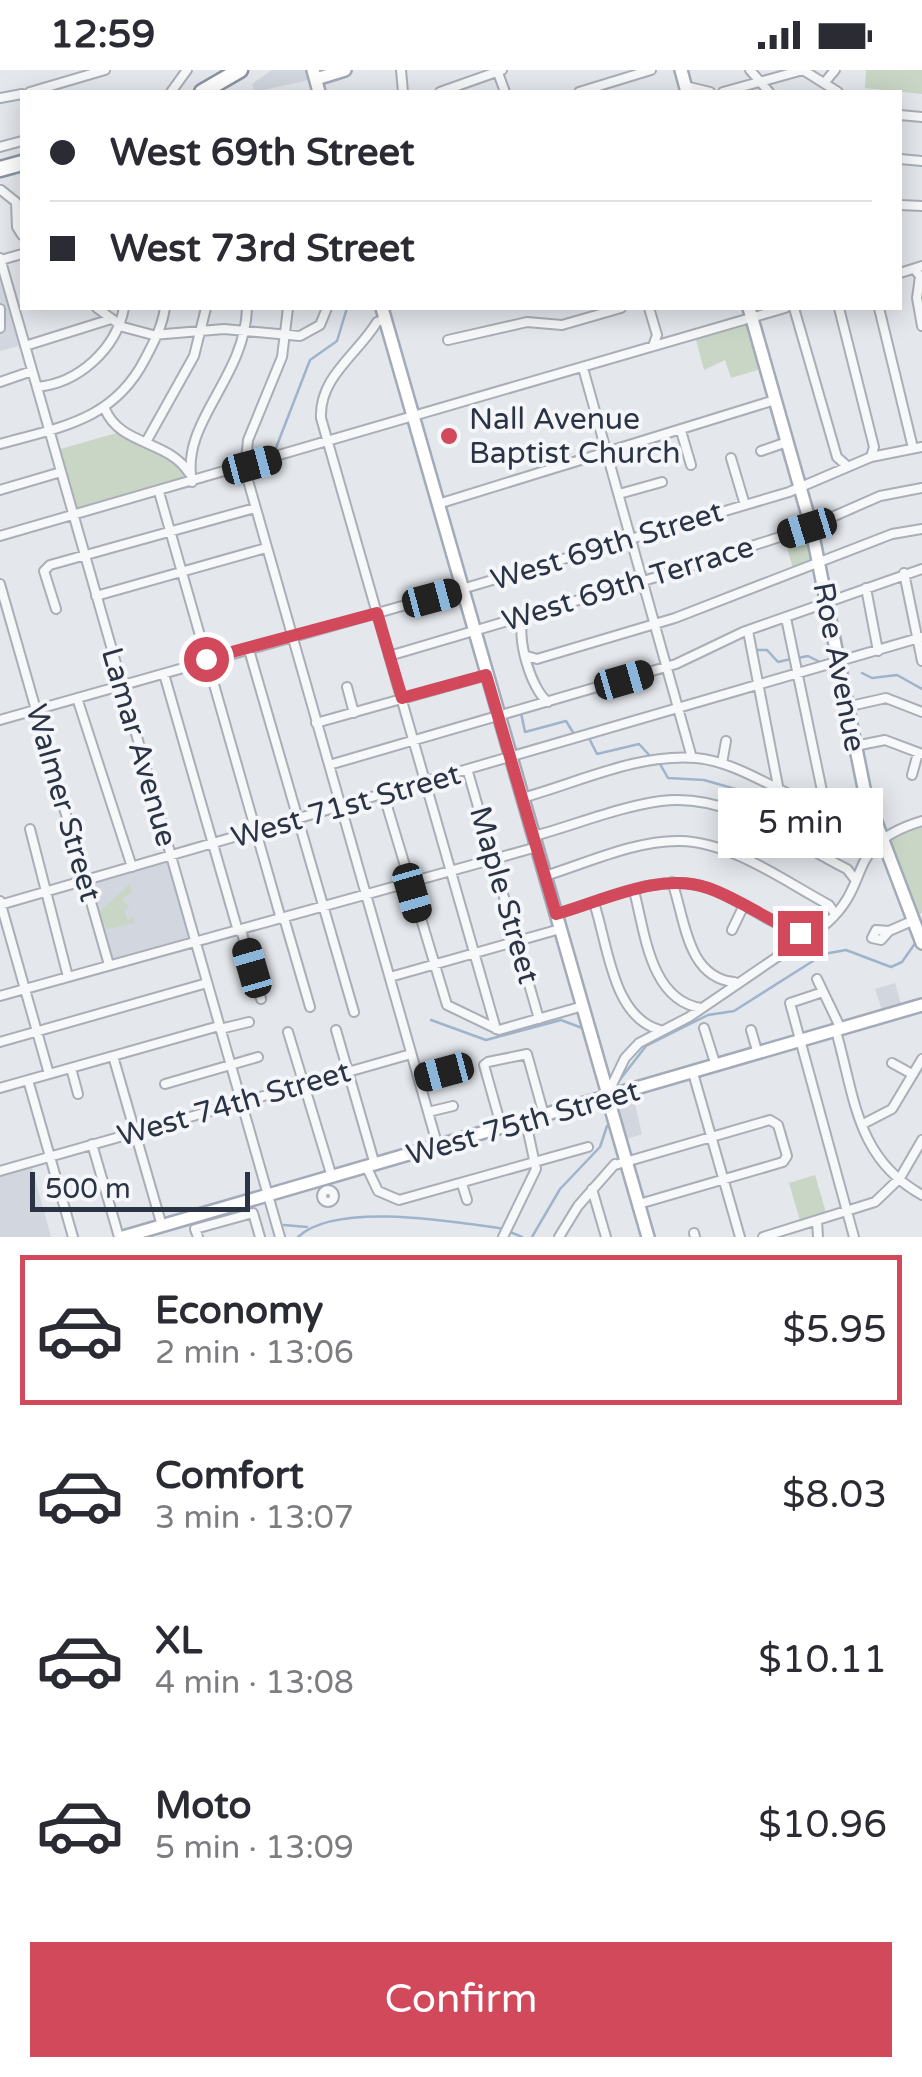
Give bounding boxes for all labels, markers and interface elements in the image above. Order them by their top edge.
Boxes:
text: 12:59 [50,12,155,58]
text: West 69th Street [110,130,415,176]
text: West 73rd Street [110,226,415,272]
place label: Nall Avenue Baptist Church [469,401,681,472]
marker: Nall Avenue Baptist Church [438,425,460,447]
car [219,443,285,487]
street label: West 69th Street [487,493,727,599]
car [774,505,840,551]
street label: West 69th Terrace [498,528,758,640]
car [399,576,465,620]
street label: Roe Avenue [804,579,874,755]
route start [184,637,229,682]
street label: Lamar Avenue [93,643,185,851]
car [591,657,657,703]
street label: Walmer Street [17,700,109,906]
street label: West 71st Street [227,756,465,856]
callout: 5 min [718,788,882,858]
street label: Maple Street [461,802,547,988]
text: 5 min [758,804,843,842]
car [389,860,435,926]
route end [778,911,823,956]
car [229,935,275,1001]
car [411,1050,477,1094]
street label: West 74th Street [113,1053,355,1155]
street label: West 75th Street [402,1072,644,1174]
scale bar [30,1167,250,1212]
text: 500 m [45,1172,131,1206]
icon: car [35,1285,125,1375]
text: Economy [155,1288,323,1334]
text: $5.95 [782,1307,887,1353]
text: 2 min · 13:06 [155,1334,354,1372]
icon: car [35,1450,125,1540]
text: Comfort [155,1453,304,1499]
text: $8.03 [782,1472,887,1518]
text: 3 min · 13:07 [155,1499,354,1537]
icon: car [35,1615,125,1705]
text: XL [155,1618,202,1664]
text: $10.11 [758,1637,887,1683]
text: 4 min · 13:08 [155,1664,354,1702]
icon: car [35,1780,125,1870]
text: Moto [155,1783,251,1829]
text: $10.96 [758,1802,887,1848]
text: 5 min · 13:09 [155,1829,354,1867]
button: Confirm [30,1942,892,2057]

